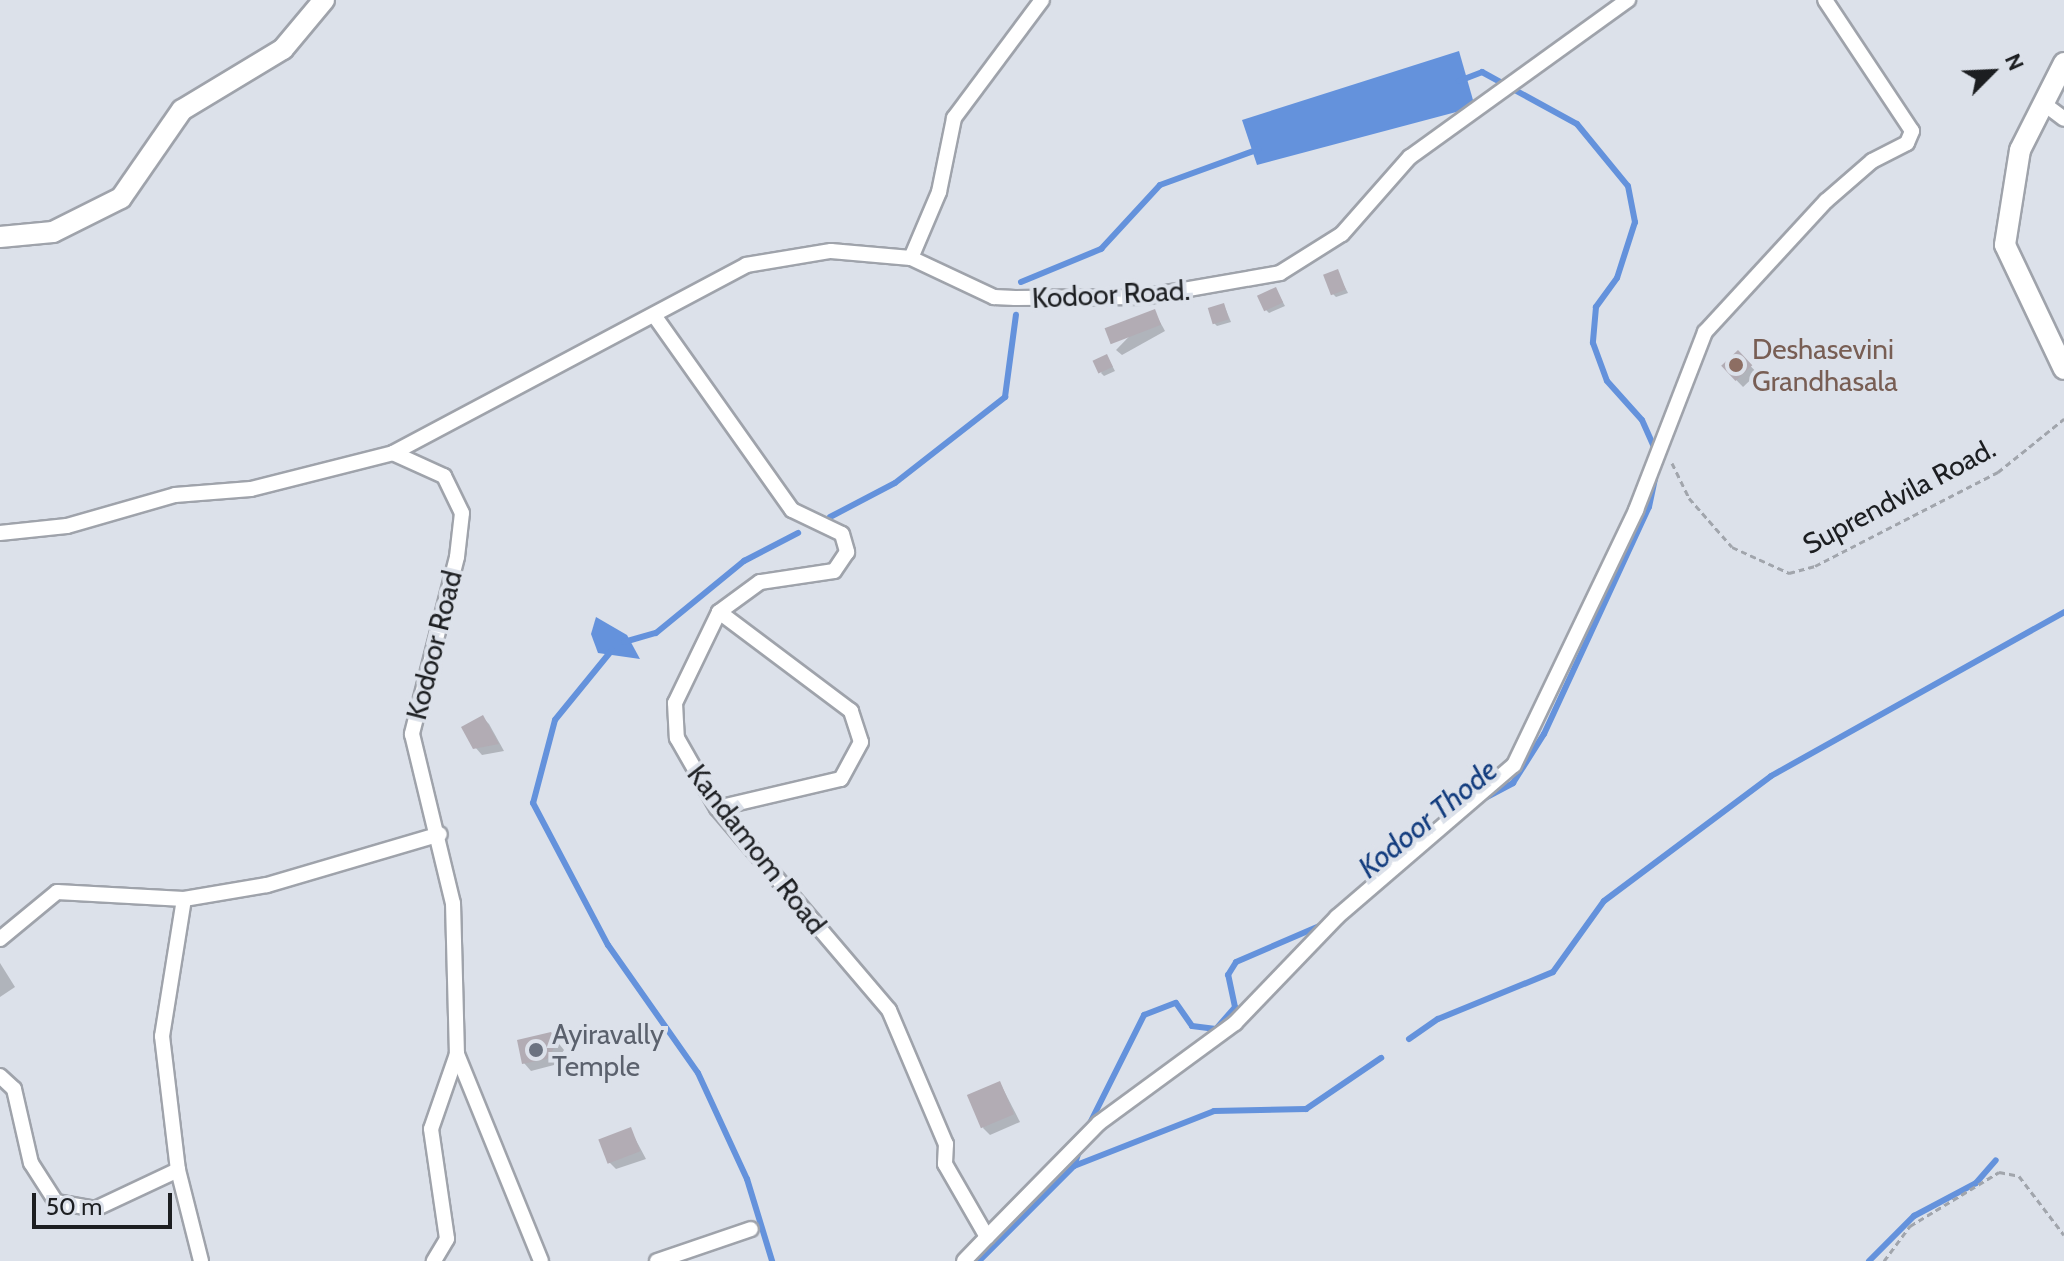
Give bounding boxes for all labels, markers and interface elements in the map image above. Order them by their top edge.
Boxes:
north arrow [1952,32,2032,112]
text: N [1999,49,2030,75]
street label: Kodoor Road. [1031,273,1191,315]
place label: Deshasevini Grandhasala [1752,332,1898,398]
marker: Deshasevini Grandhasala [1727,356,1745,374]
street label: Suprendvila Road. [1797,431,2001,561]
street label: Kodoor Road [399,567,469,723]
water label: Kodoor Thode [1351,752,1505,886]
street label: Kandamom Road [681,758,833,940]
place label: Ayiravally Temple [552,1017,664,1083]
marker: Ayiravally Temple [527,1041,545,1059]
scale bar [36,1177,176,1227]
text: 50 m [46,1192,102,1221]

